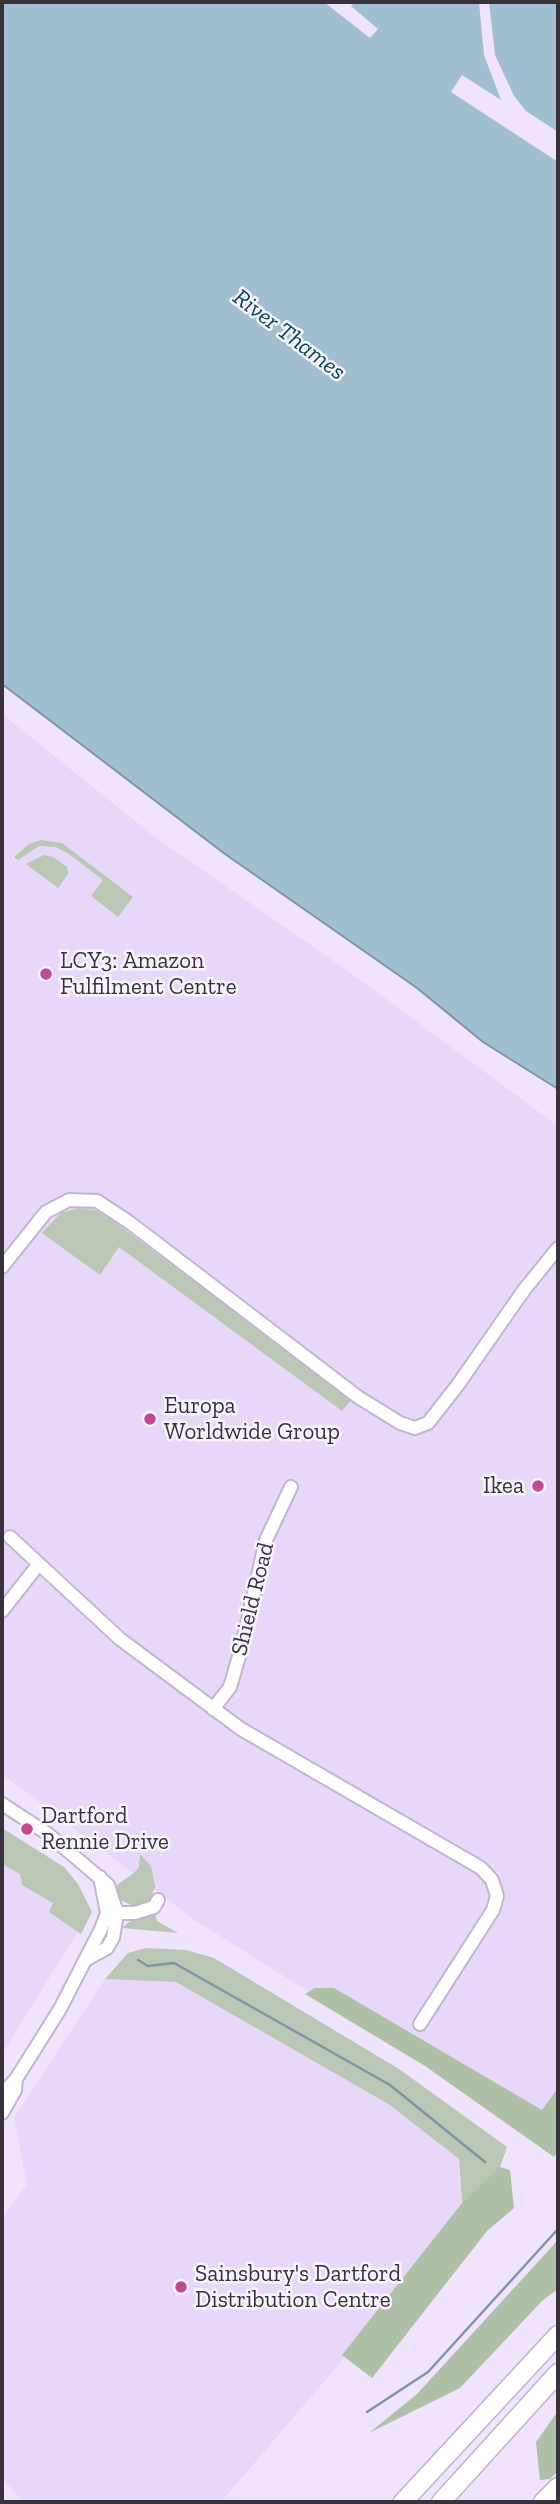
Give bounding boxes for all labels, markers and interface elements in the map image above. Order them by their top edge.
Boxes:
water label: River Thames [227,283,351,387]
place label: LCY3: Amazon Fulfilment Centre [60,947,237,1001]
marker: LCY3: Amazon Fulfilment Centre [38,966,54,982]
place label: Europa Worldwide Group [164,1392,340,1446]
marker: Europa Worldwide Group [142,1411,158,1427]
place label: Ikea [483,1472,524,1500]
marker: Ikea [530,1478,546,1494]
street label: Shield Road [226,1539,280,1659]
place label: Dartford Rennie Drive [41,1802,169,1856]
marker: Dartford Rennie Drive [19,1821,35,1837]
place label: Sainsbury's Dartford Distribution Centre [195,2260,401,2314]
marker: Sainsbury's Dartford Distribution Centre [173,2279,189,2295]

